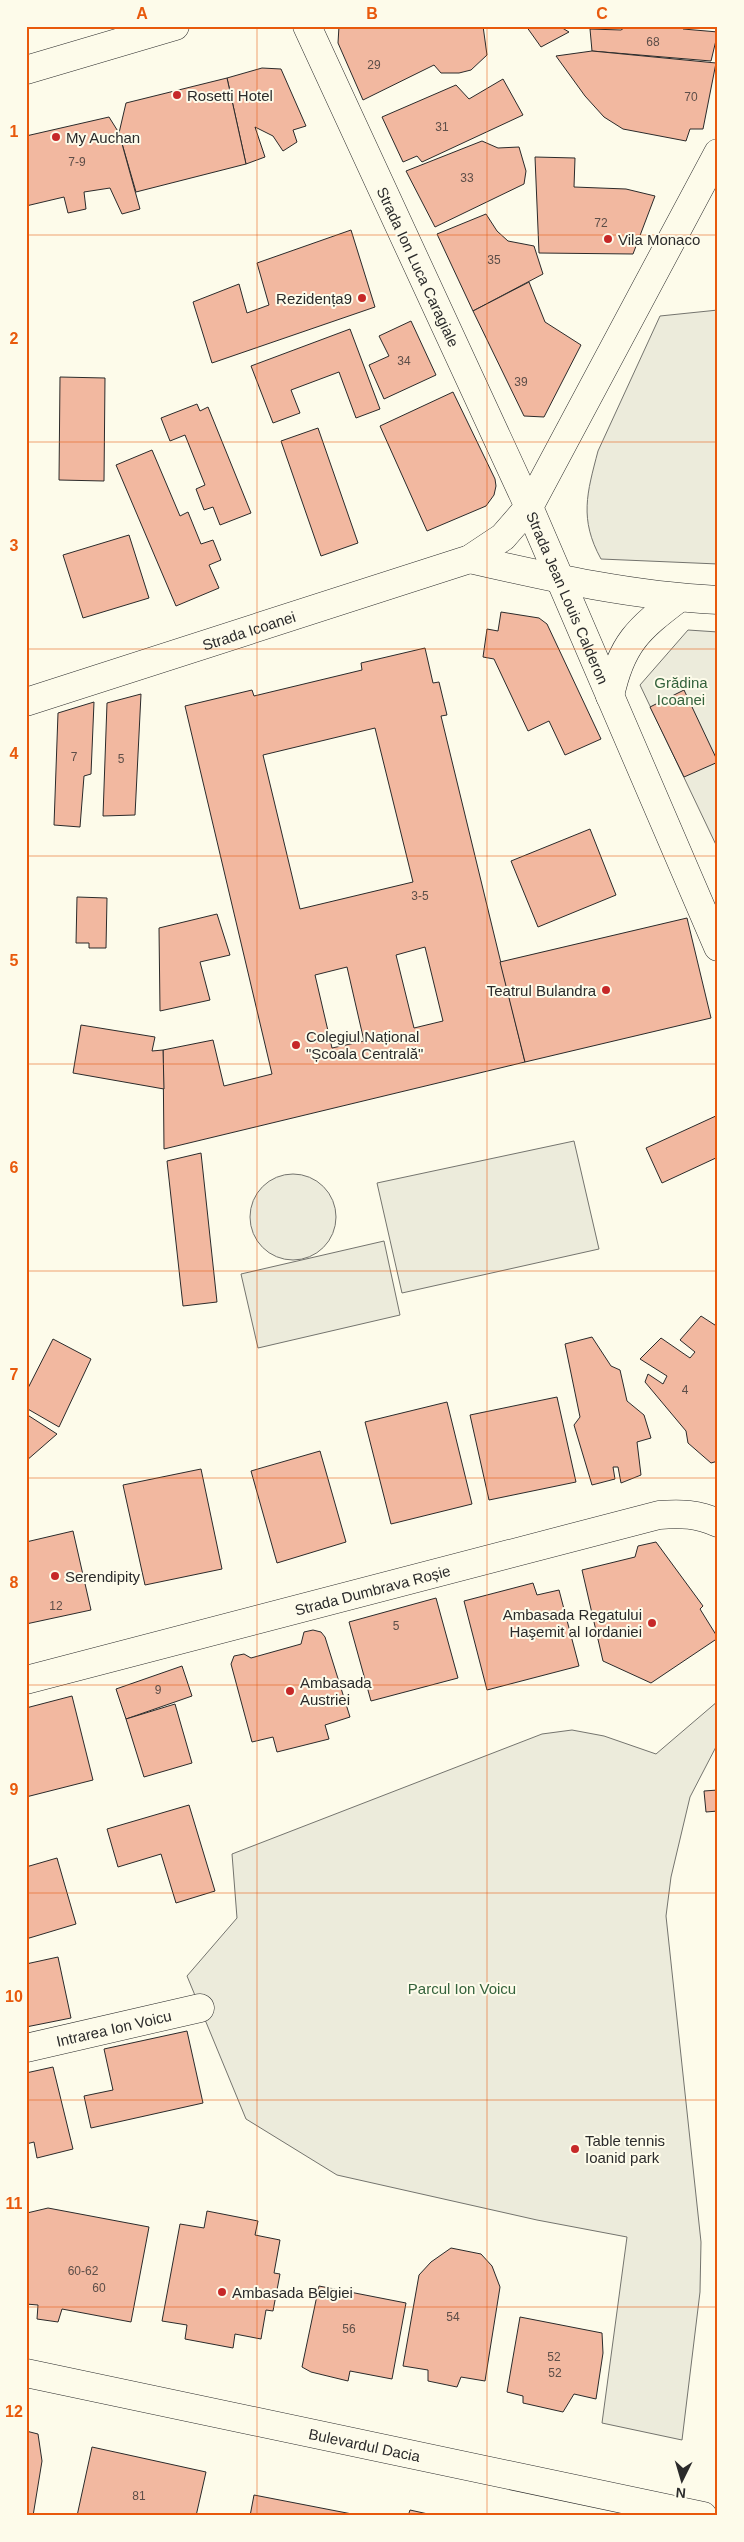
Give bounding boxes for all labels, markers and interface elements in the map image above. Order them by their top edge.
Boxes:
text: A [136,5,148,22]
text: B [366,5,378,22]
text: C [596,5,608,22]
house number: 68 [646,35,660,49]
house number: 29 [367,58,381,72]
place label: Rosetti Hotel [187,87,273,104]
marker: Rosetti Hotel [171,89,183,101]
house number: 70 [684,90,698,104]
house number: 31 [435,120,449,134]
text: 1 [10,123,19,140]
place label: My Auchan [66,129,140,146]
marker: My Auchan [50,131,62,143]
house number: 7-9 [68,155,86,169]
house number: 33 [460,171,474,185]
street label: Strada Ion Luca Caragiale [373,184,463,350]
house number: 72 [594,216,608,230]
place label: Vila Monaco [618,231,700,248]
marker: Vila Monaco [602,233,614,245]
house number: 35 [487,253,501,267]
place label: Rezidența9 [276,290,352,307]
marker: Rezidența9 [356,292,368,304]
text: 2 [10,330,19,347]
house number: 34 [397,354,411,368]
house number: 39 [514,375,528,389]
street label: Strada Jean Louis Calderon [523,509,612,687]
text: 3 [10,537,19,554]
street label: Strada Icoanei [200,607,297,653]
park label: Grădina Icoanei [654,674,708,708]
text: 4 [10,745,19,762]
house number: 7 [71,750,78,764]
house number: 5 [118,752,125,766]
house number: 3-5 [411,889,429,903]
text: 5 [10,952,19,969]
place label: Teatrul Bulandra [487,982,597,999]
marker: Teatrul Bulandra [600,984,612,996]
place label: Colegiul Național "Școala Centrală" [306,1028,423,1062]
marker: Colegiul Național "Școala Centrală" [290,1039,302,1051]
text: 6 [10,1159,19,1176]
text: 7 [10,1366,19,1383]
house number: 4 [682,1383,689,1397]
street label: Strada Dumbrava Roșie [293,1561,452,1618]
place label: Serendipity [65,1568,141,1585]
marker: Serendipity [49,1570,61,1582]
text: 8 [10,1574,19,1591]
house number: 12 [49,1599,63,1613]
place label: Ambasada Regatului Haşemit al Iordaniei [503,1606,642,1640]
marker: Ambasada Regatului Haşemit al Iordaniei [646,1617,658,1629]
house number: 5 [393,1619,400,1633]
place label: Ambasada Austriei [300,1674,372,1708]
house number: 9 [155,1683,162,1697]
marker: Ambasada Austriei [284,1685,296,1697]
text: 9 [10,1781,19,1798]
park label: Parcul Ion Voicu [408,1980,516,1997]
text: 10 [5,1988,23,2005]
street label: Intrarea Ion Voicu [54,2006,173,2049]
place label: Table tennis Ioanid park [585,2132,665,2166]
marker: Table tennis Ioanid park [569,2143,581,2155]
text: 11 [6,2195,23,2212]
house number: 60-62 [68,2264,99,2278]
house number: 60 [92,2281,106,2295]
place label: Ambasada Belgiei [232,2284,353,2301]
marker: Ambasada Belgiei [216,2286,228,2298]
house number: 54 [446,2310,460,2324]
house number: 56 [342,2322,356,2336]
house number: 52 [547,2350,561,2364]
house number: 52 [548,2366,562,2380]
text: 12 [5,2403,23,2420]
street label: Bulevardul Dacia [307,2424,422,2465]
north arrow [656,2454,706,2504]
text: N [675,2485,687,2501]
house number: 81 [132,2489,146,2503]

